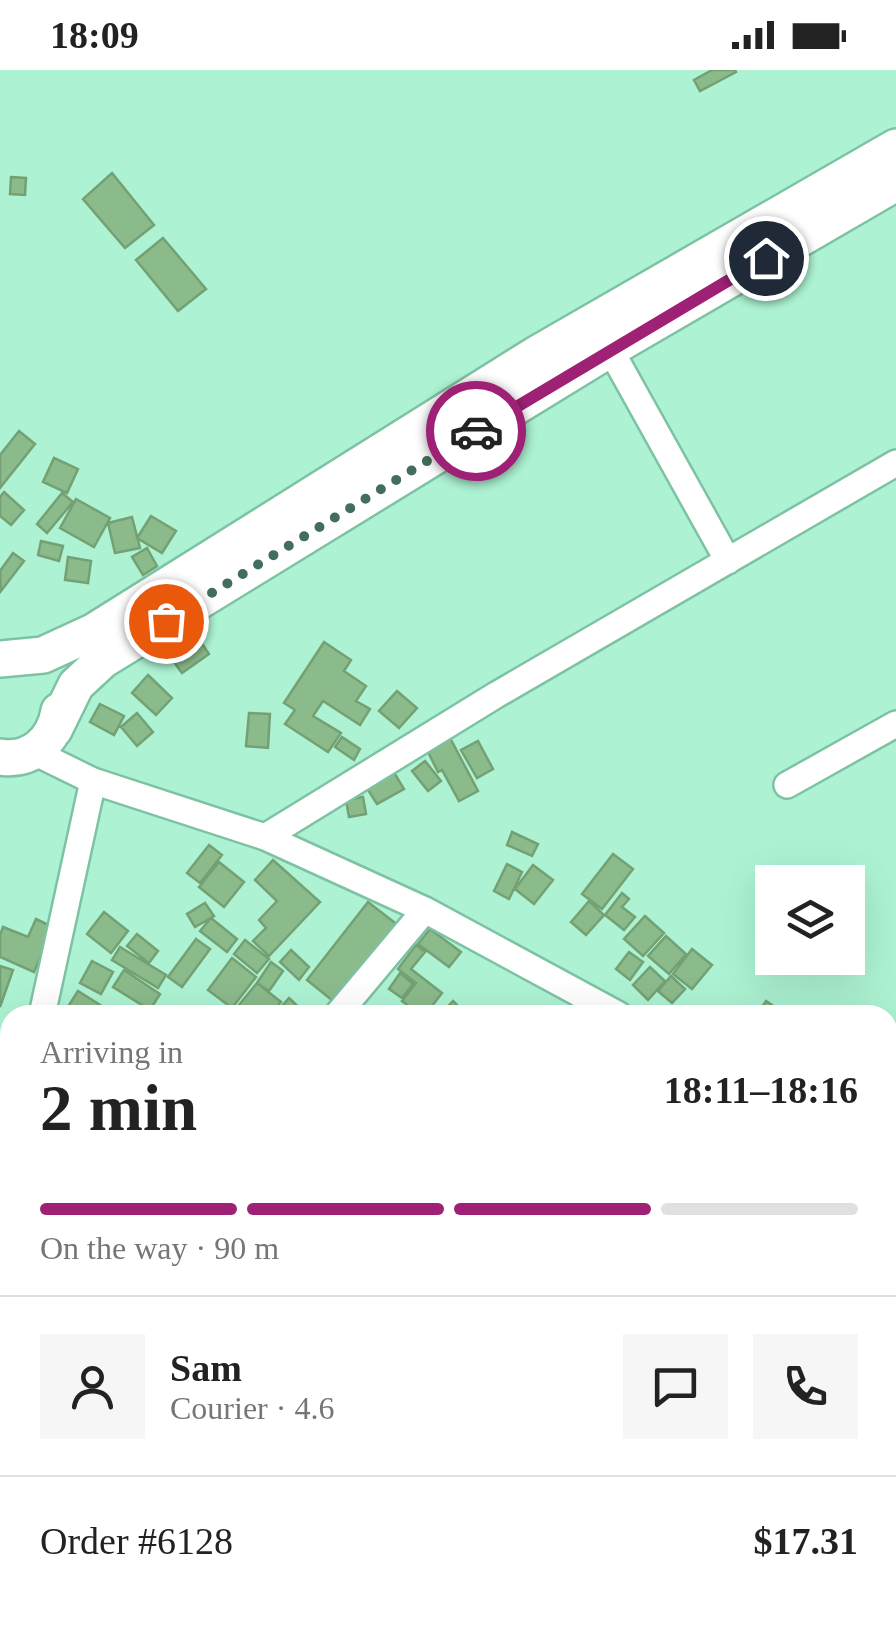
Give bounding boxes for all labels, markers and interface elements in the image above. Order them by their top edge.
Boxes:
text: 18:09 [50,14,139,56]
pin [724,216,809,301]
icon: home [739,231,794,286]
courier [426,381,526,481]
icon: car [449,404,504,459]
pin [124,579,209,664]
icon: bag [139,594,194,649]
map controls [755,865,865,975]
button: layers [755,865,865,975]
text: Arriving in [40,1034,183,1070]
text: 18:11–18:16 [664,1069,858,1111]
text: 2 min [40,1072,197,1144]
text: On the way · 90 m [40,1230,279,1266]
button: person [40,1334,145,1439]
button: chat [623,1334,728,1439]
button: phone [753,1334,858,1439]
text: Sam [170,1347,242,1389]
text: Courier · 4.6 [170,1390,334,1426]
text: Order #6128 [40,1520,233,1562]
text: $17.31 [754,1520,858,1562]

